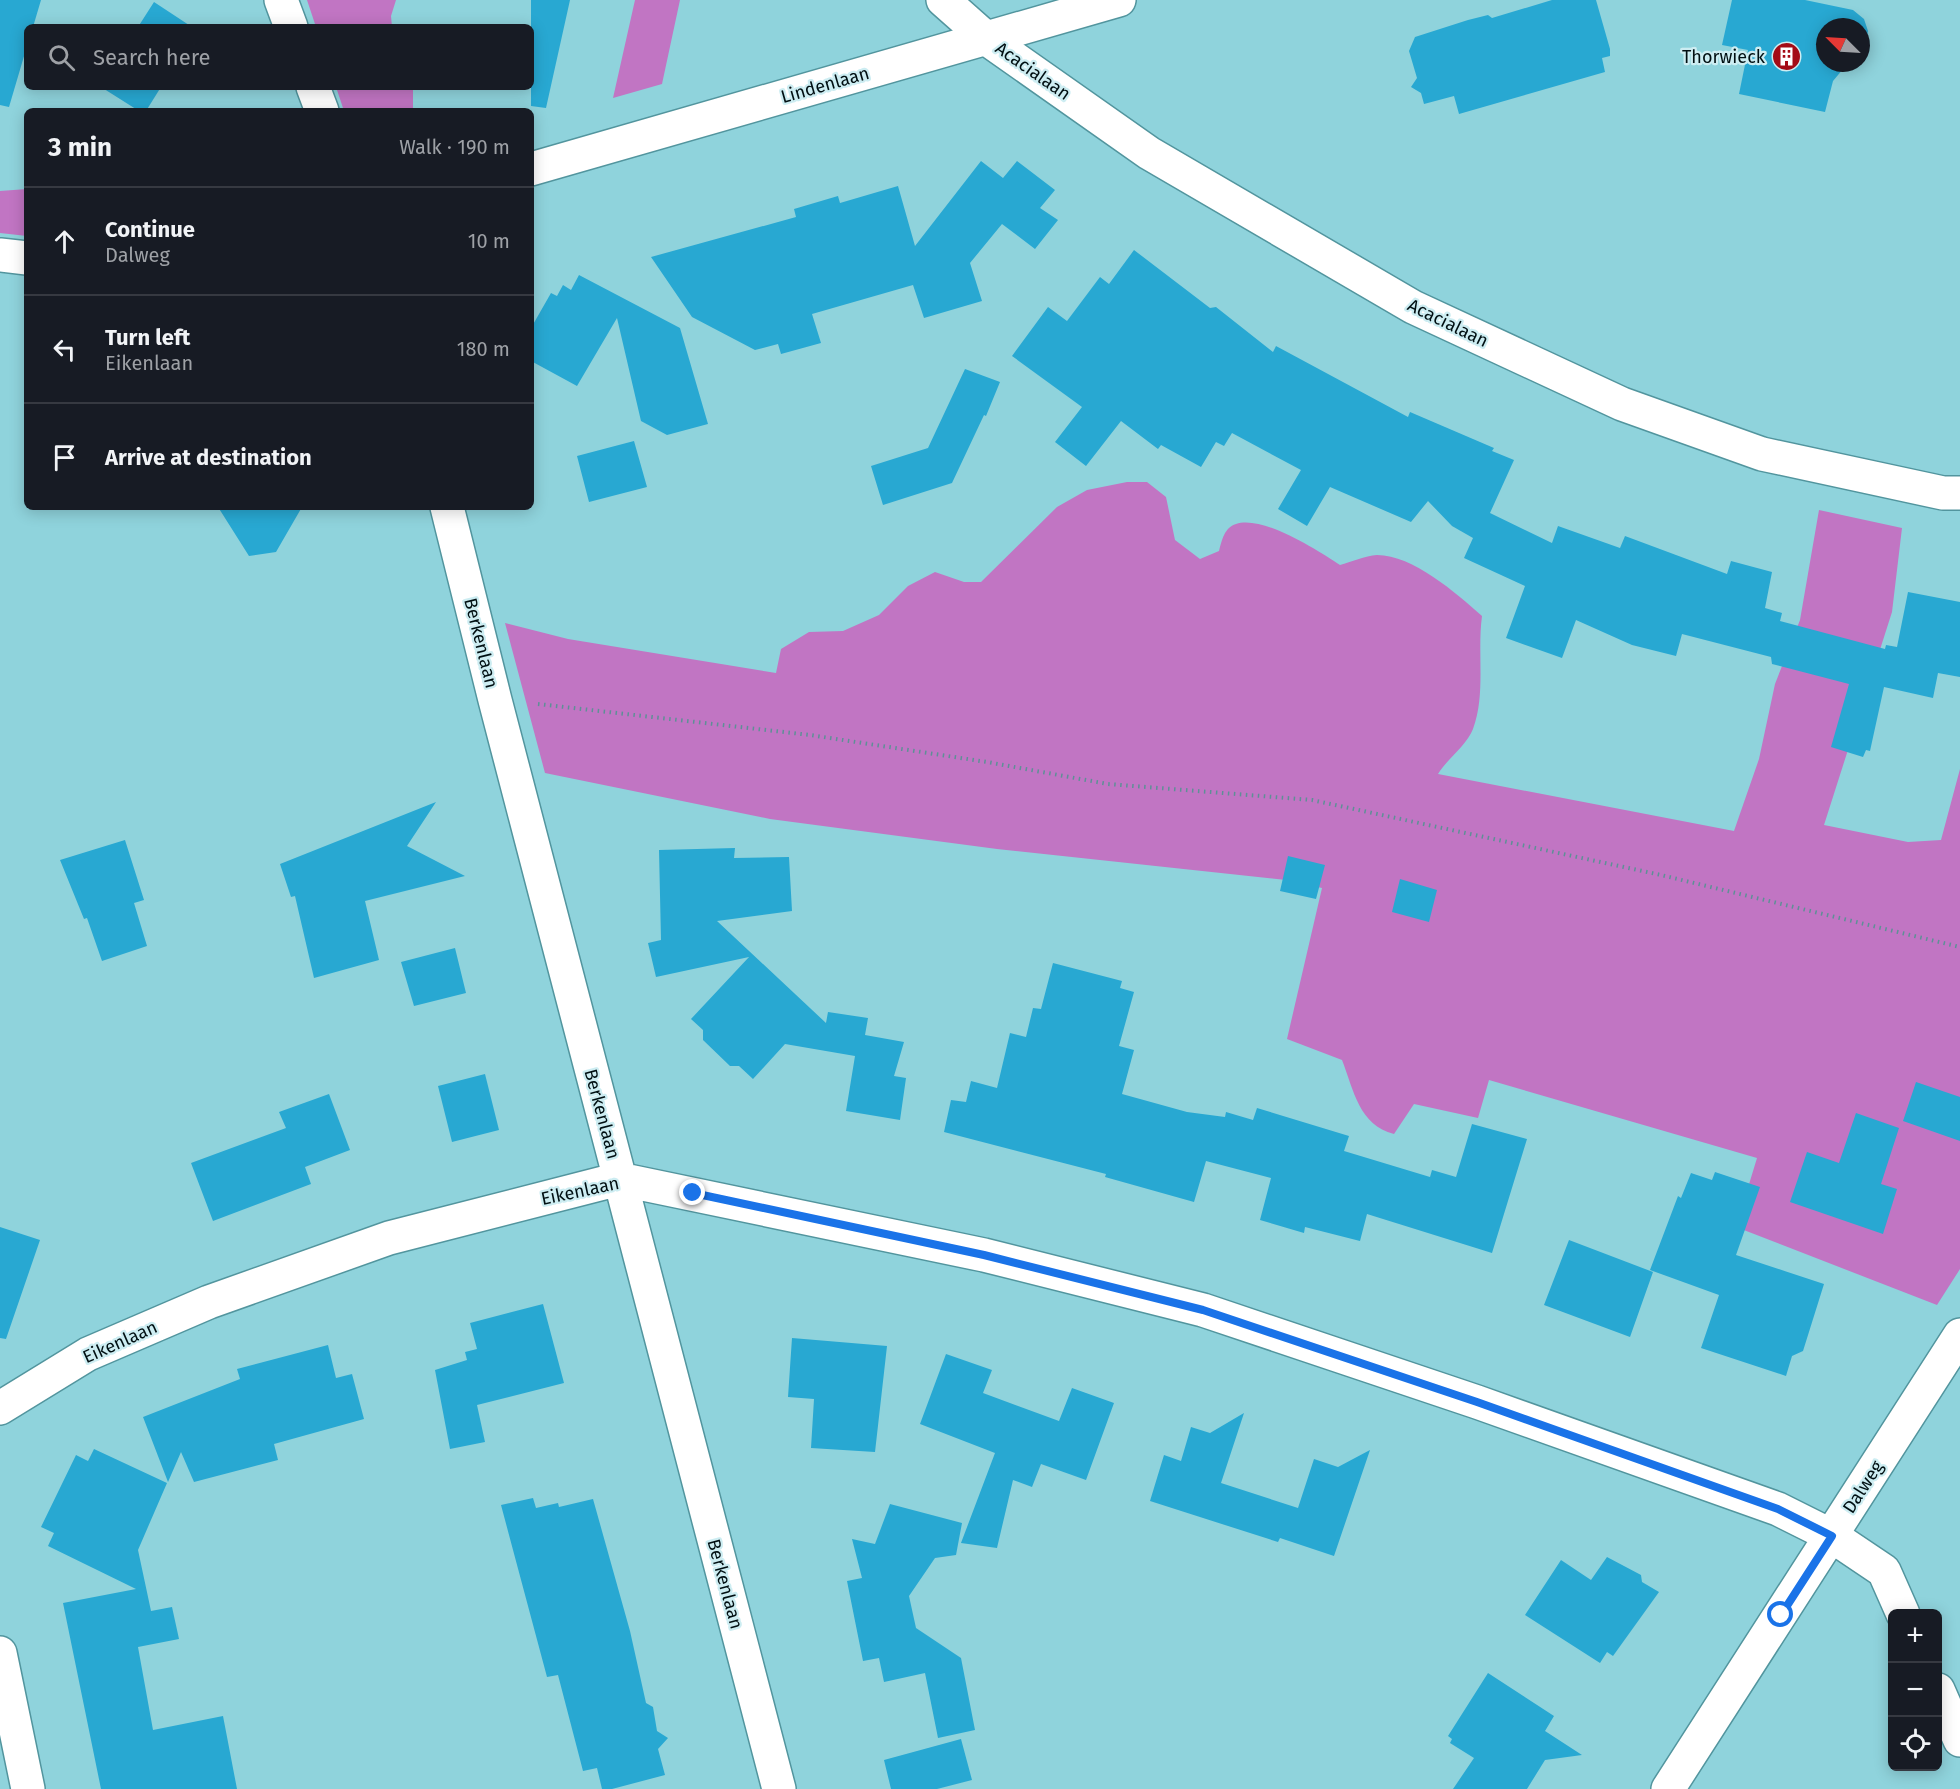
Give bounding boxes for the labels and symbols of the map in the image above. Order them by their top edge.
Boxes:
north arrow [1816,18,1870,72]
street label: Acacialaan [991,37,1075,105]
building icon: Thorwieck [1770,41,1802,73]
place label: Thorwieck [1682,46,1766,68]
street label: Lindenlaan [778,62,872,108]
street label: Acacialaan [1404,294,1492,352]
street label: Berkenlaan [459,596,503,690]
street label: Berkenlaan [579,1067,625,1161]
street label: Eikenlaan [539,1172,621,1210]
route end [679,1179,705,1205]
street label: Eikenlaan [79,1316,161,1368]
street label: Dalweg [1838,1456,1888,1517]
street label: Berkenlaan [702,1537,748,1631]
route start [1767,1601,1793,1627]

